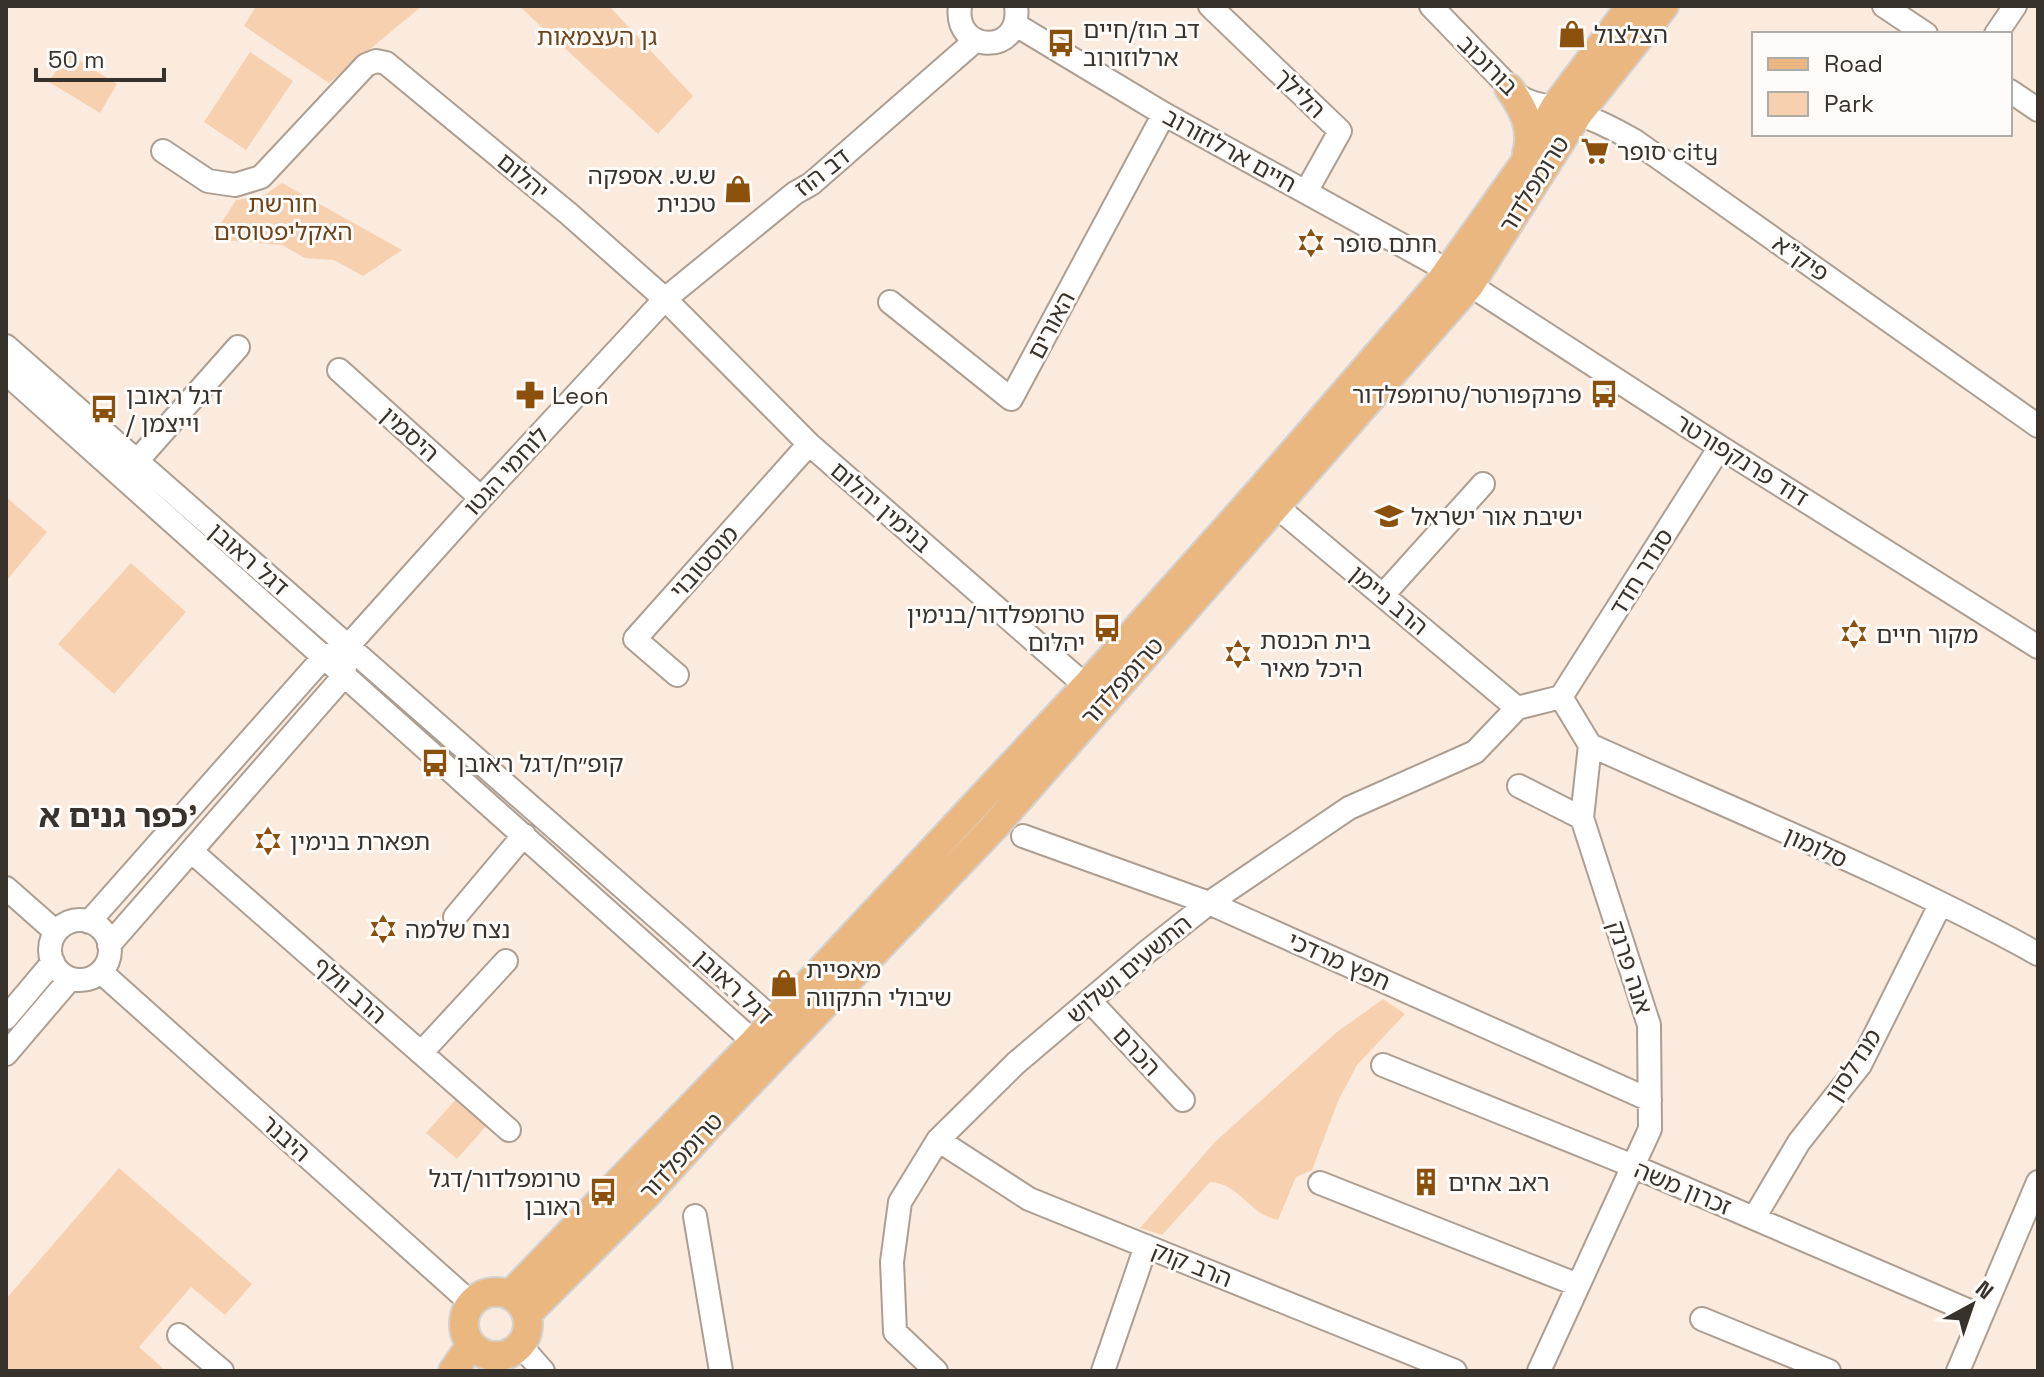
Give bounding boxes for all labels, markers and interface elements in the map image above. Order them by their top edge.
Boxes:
place label: דב הוז/חיים ארלוזורוב [1083,14,1200,73]
shop icon: הצלצול [1557,19,1587,49]
place label: הצלצול [1594,19,1668,50]
park label: גן העצמאות [537,21,657,52]
bus stop icon: דב הוז/חיים ארלוזורוב [1046,28,1076,58]
street label: בורוכוב [1451,28,1525,102]
scale bar [36,32,164,82]
legend [1752,32,2012,136]
text: 50 m [48,44,105,75]
text: Road [1824,48,1883,79]
street label: הלילך [1268,61,1332,125]
text: Park [1824,88,1874,119]
street label: חיים ארלוזורוב [1158,101,1302,199]
street label: טרומפלדור [1492,130,1576,238]
supermarket icon: סופר city [1580,136,1610,166]
place label: סופר city [1617,136,1718,167]
street label: דב הוז [788,141,856,203]
street label: יהלום [491,146,555,206]
place label: ש.ש. אספקה טכנית [588,160,716,219]
shop icon: ש.ש. אספקה טכנית [723,174,753,204]
park label: חורשת האקליפטוסים [214,188,352,247]
synagogue icon: חתם סופר [1296,228,1326,258]
place label: חתם סופר [1333,228,1437,259]
street label: פיק"א [1767,228,1835,288]
street label: האורים [1020,286,1082,364]
place label: פרנקפורטר/טרומפלדור [1352,379,1582,410]
bus stop icon: פרנקפורטר/טרומפלדור [1589,379,1619,409]
place label: דגל ראובן / וייצמן [126,380,223,439]
pharmacy icon: Leon [515,380,545,410]
place label: Leon [552,380,609,411]
bus stop icon: דגל ראובן / וייצמן [89,394,119,424]
street label: היסמין [374,400,446,468]
street label: דוד פרנקפורטר [1670,407,1814,513]
street label: לוחמי הגטו [457,420,555,522]
street label: בנימין יהלום [824,455,938,559]
school or university icon: ישיבת אור ישראל [1374,501,1404,531]
place label: ישיבת אור ישראל [1411,501,1583,532]
street label: דגל ראובן [202,516,296,602]
street label: מוסטובוי [663,519,745,605]
street label: סנדר חדד [1602,523,1680,621]
street label: הרב ניימן [1343,558,1435,642]
place label: טרומפלדור/בנימין יהלום [907,599,1085,658]
bus stop icon: טרומפלדור/בנימין יהלום [1092,613,1122,643]
synagogue icon: מקור חיים [1839,619,1869,649]
place label: מקור חיים [1876,619,1978,650]
place label: בית הכנסת היכל מאיר [1260,625,1371,684]
street label: טרומפלדור [1074,630,1170,732]
synagogue icon: בית הכנסת היכל מאיר [1223,639,1253,669]
bus stop icon: קופ״ח/דגל ראובן [420,748,450,778]
place label: קופ״ח/דגל ראובן [457,748,623,779]
district label: כפר גנים א' [39,796,197,836]
street label: סלומון [1780,819,1852,875]
synagogue icon: תפארת בנימין [253,826,283,856]
place label: תפארת בנימין [290,826,430,857]
street label: התשעים ושלוש [1060,908,1198,1030]
synagogue icon: נצח שלמה [368,914,398,944]
place label: נצח שלמה [405,914,510,945]
street label: אנה פרנק [1600,916,1660,1018]
street label: חפץ מרדכי [1283,925,1395,997]
street label: דגל ראובן [688,943,780,1031]
street label: הרב וולף [307,950,393,1030]
place label: מאפיית שיבולי התקווה [806,954,952,1013]
shop icon: מאפיית שיבולי התקווה [769,968,799,998]
street label: הכרם [1106,1020,1168,1082]
street label: מנדלסון [1818,1023,1888,1107]
street label: טרומפלדור [632,1106,730,1206]
street label: היבנר [255,1108,317,1168]
street label: זכרון משה [1630,1154,1736,1222]
place label: טרומפלדור/דגל ראובן [429,1163,581,1222]
building icon: ראב אחים [1411,1167,1441,1197]
place label: ראב אחים [1448,1167,1549,1198]
bus stop icon: טרומפלדור/דגל ראובן [588,1177,618,1207]
street label: הרב קוק [1147,1234,1237,1294]
north arrow [1932,1265,2012,1345]
text: N [1970,1274,2000,1305]

